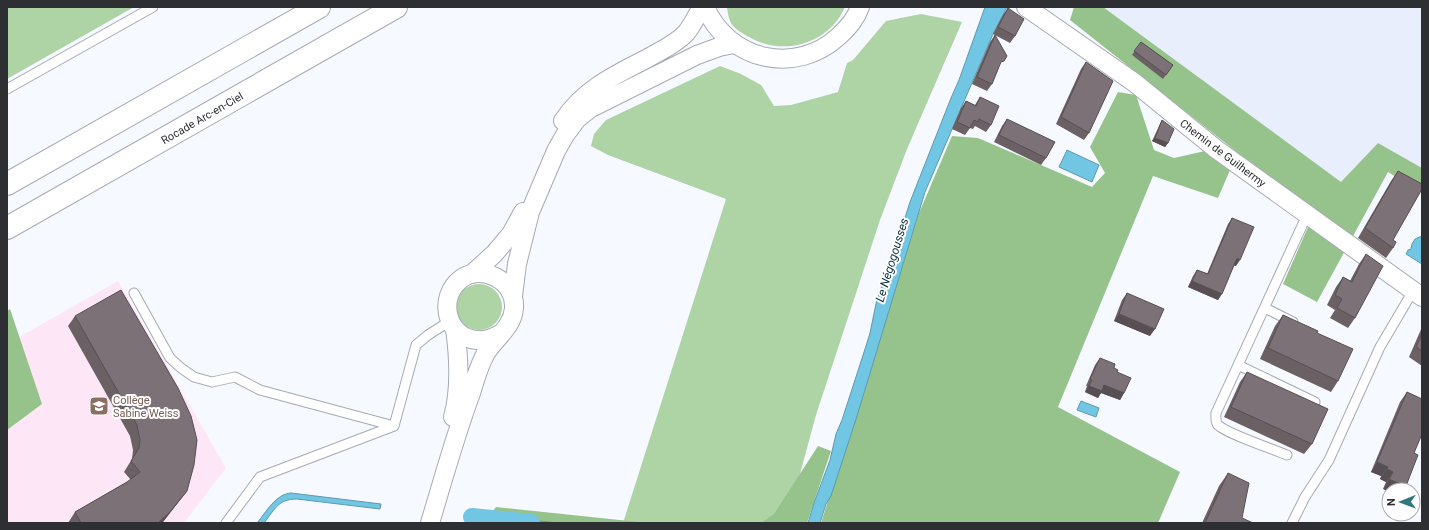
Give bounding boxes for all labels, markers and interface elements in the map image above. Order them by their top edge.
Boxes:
street label: Rocade Arc-en-Ciel [159,90,246,147]
street label: Chemin de Guilhermy [1177,117,1269,190]
water label: Le Négogousses [873,216,911,304]
place label: Collège Sabine Weiss [113,394,179,420]
school or university icon: Collège Sabine Weiss [88,395,110,417]
north arrow [1381,482,1421,522]
text: N [1385,498,1398,506]

